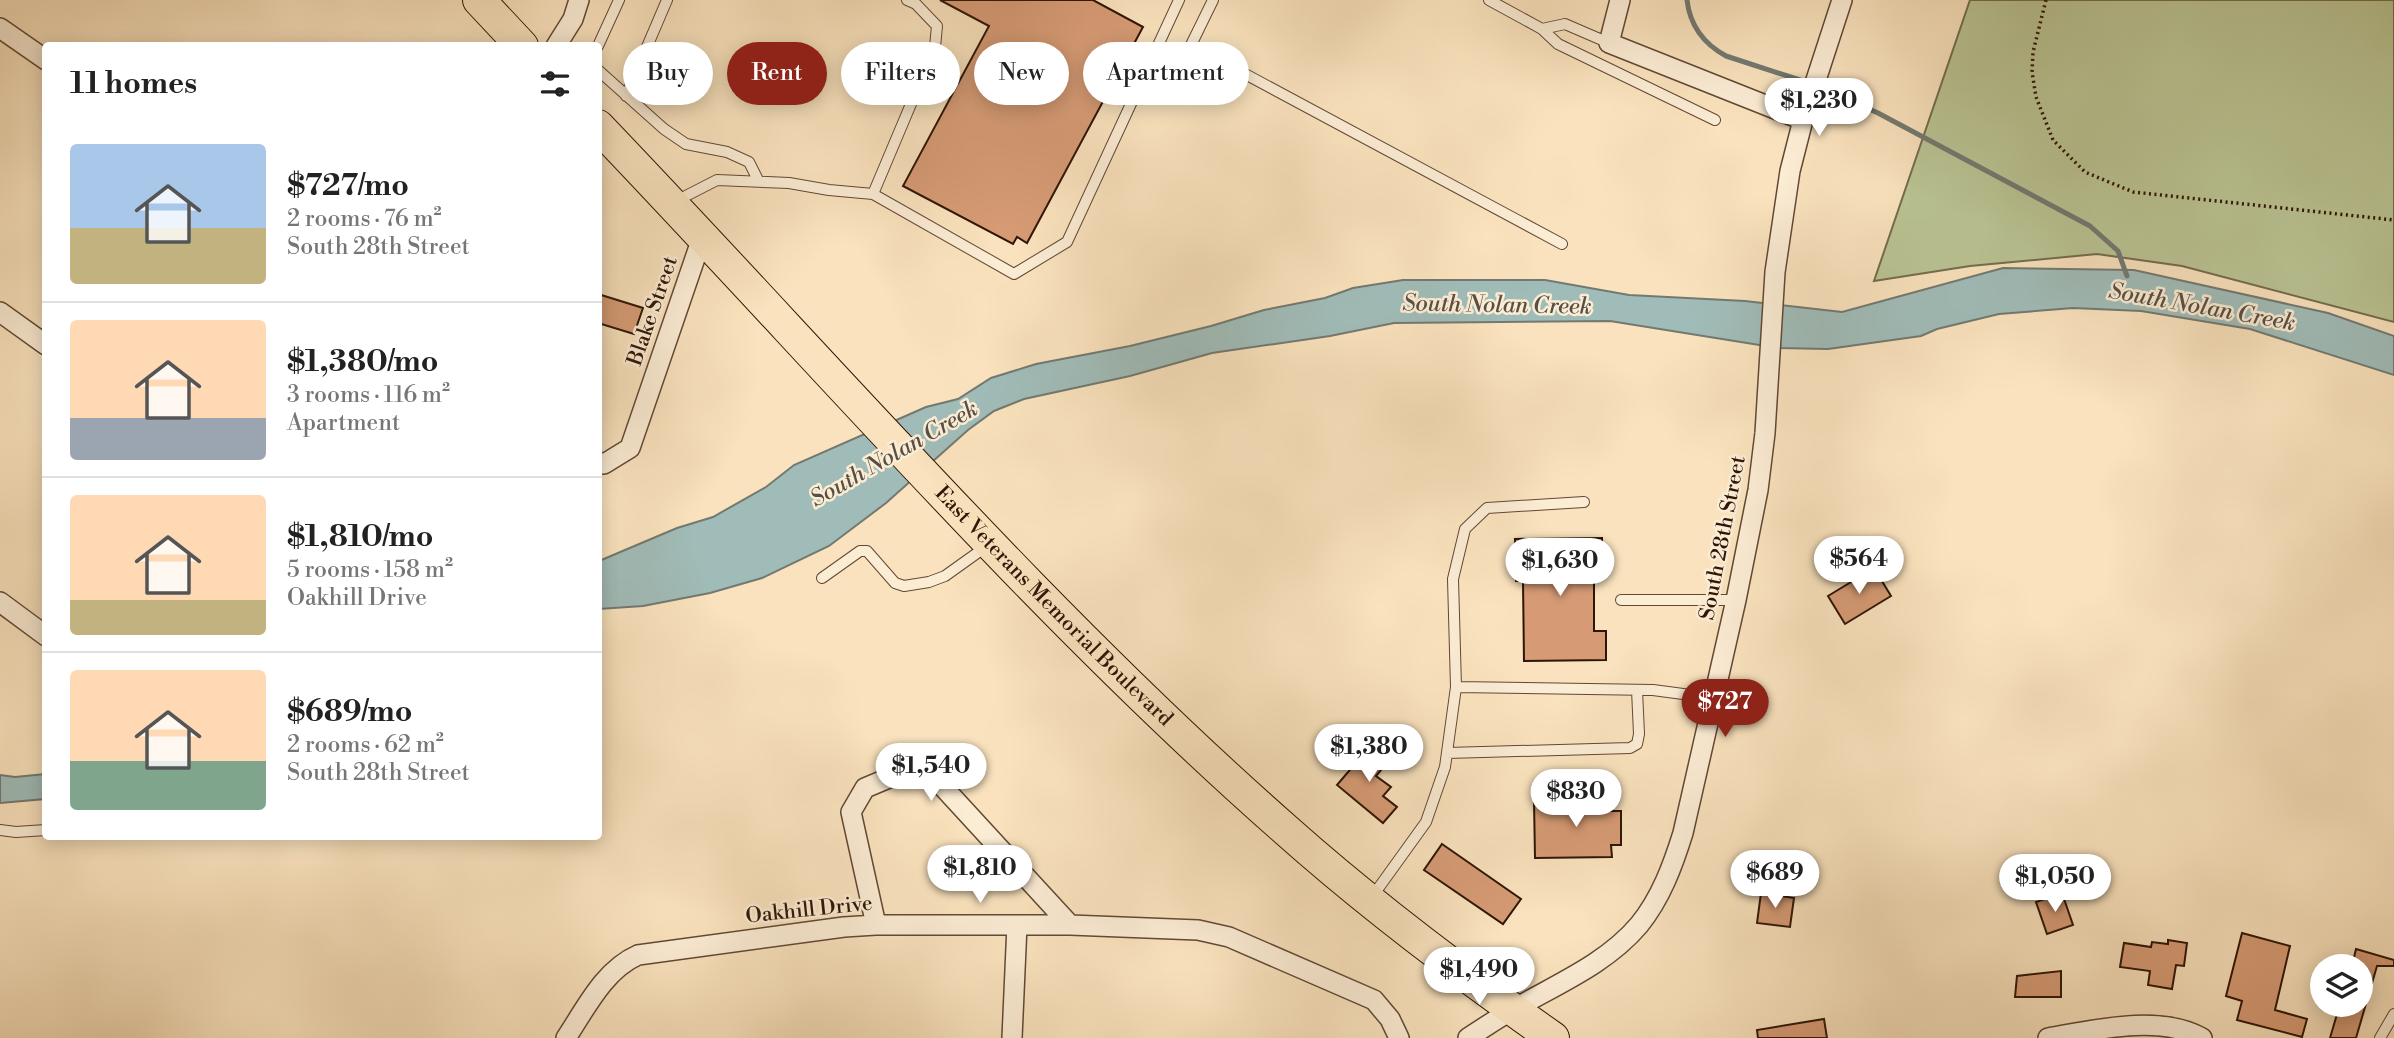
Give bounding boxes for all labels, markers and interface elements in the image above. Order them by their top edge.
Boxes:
chip: Buy [623,42,713,105]
chip: Rent [727,42,827,105]
chip: Filters [841,42,960,105]
chip: New [974,42,1069,105]
chip: Apartment [1083,42,1249,105]
text: 11 homes [70,65,197,103]
icon: filters [536,65,574,103]
pin: $1,230 [1762,78,1876,138]
text: $1,230 [1780,87,1858,115]
text: $727/mo [287,167,409,205]
icon: home [126,172,210,256]
text: 2 rooms · 76 m² [287,205,442,233]
text: South 28th Street [287,233,470,261]
street label: Blake Street [622,252,684,370]
water label: South Nolan Creek [2106,277,2298,337]
water label: South Nolan Creek [1402,289,1592,321]
text: $1,380/mo [287,343,438,381]
icon: home [126,348,210,432]
text: 3 rooms · 116 m² [287,381,450,409]
water label: South Nolan Creek [805,395,983,513]
text: Apartment [287,409,400,437]
street label: South 28th Street [1694,453,1752,622]
street label: East Veterans Memorial Boulevard [929,481,1178,732]
text: $1,810/mo [287,518,433,556]
icon: home [126,523,210,607]
pin: $564 [1818,536,1900,596]
pin: $1,630 [1503,538,1617,598]
text: $564 [1830,545,1888,573]
text: $1,630 [1521,547,1599,575]
text: 5 rooms · 158 m² [287,556,453,584]
text: Oakhill Drive [287,584,427,612]
pin: $727 [1684,680,1766,739]
text: $727 [1698,688,1752,716]
text: $689/mo [287,693,412,731]
icon: home [126,698,210,782]
pin: $1,380 [1312,724,1426,784]
text: 2 rooms · 62 m² [287,731,444,759]
text: $1,380 [1330,733,1408,761]
pin: $1,540 [874,744,988,803]
text: $1,540 [892,752,970,780]
text: South 28th Street [287,759,470,787]
pin: $830 [1535,770,1617,829]
text: $830 [1547,778,1605,806]
pin: $1,810 [923,846,1037,905]
pin: $689 [1734,850,1816,910]
text: $1,810 [943,854,1017,882]
pin: $1,050 [1998,855,2112,914]
text: $689 [1746,859,1804,887]
text: $1,050 [2015,863,2095,891]
street label: Oakhill Drive [744,890,874,930]
pin: $1,490 [1422,948,1536,1007]
map controls [2310,954,2373,1017]
button: layers [2310,954,2373,1017]
text: $1,490 [1440,956,1518,984]

